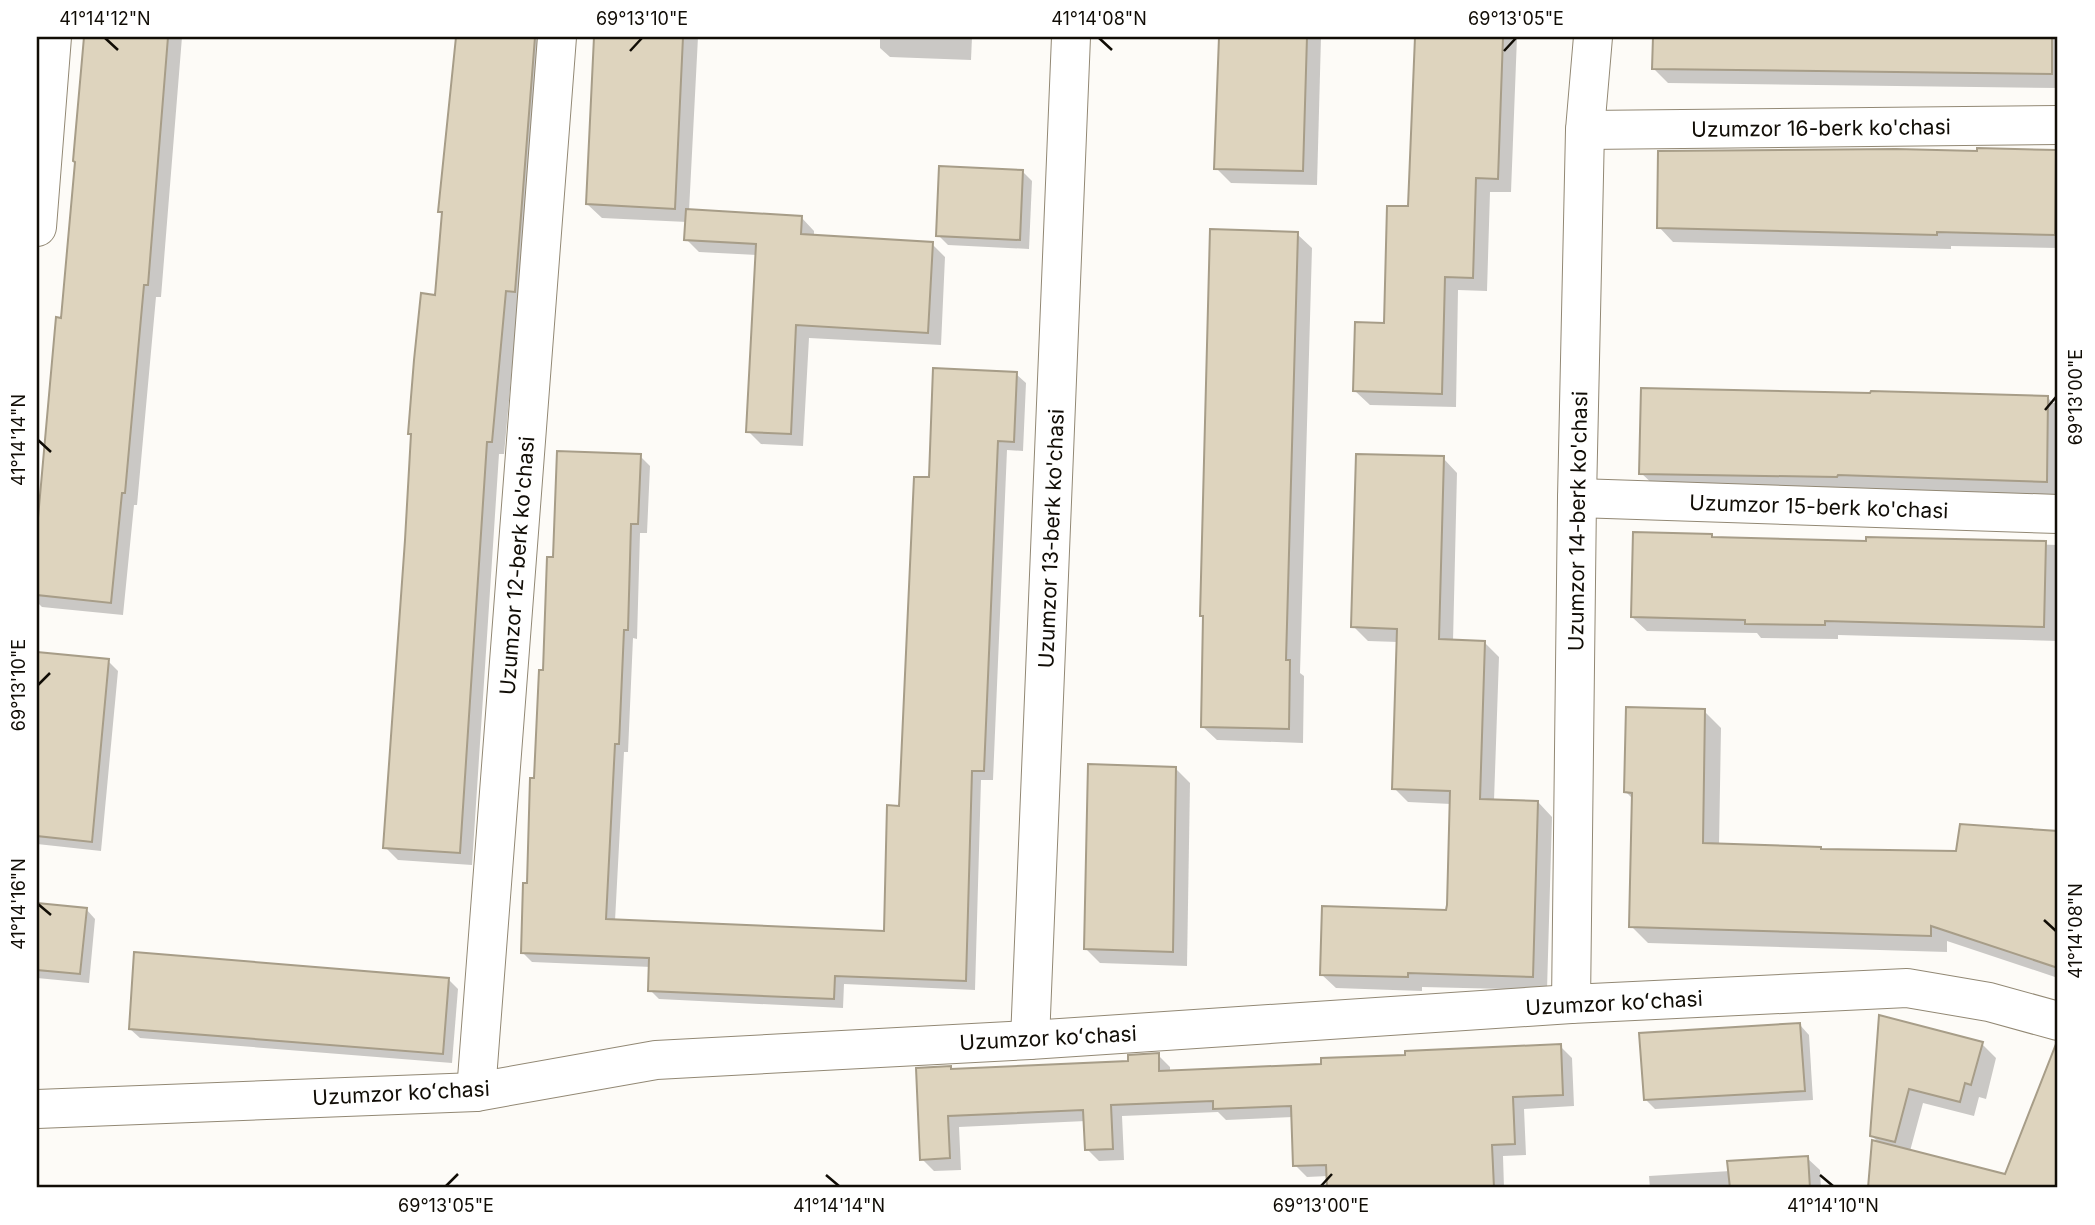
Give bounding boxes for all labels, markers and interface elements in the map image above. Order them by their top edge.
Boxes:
text: 41°14'12"N [59,8,151,29]
text: 69°13'10"E [596,8,688,29]
text: 41°14'08"N [1051,8,1147,29]
text: 69°13'05"E [1468,8,1564,29]
street label: Uzumzor 16-berk ko'chasi [1691,114,1951,141]
text: 69°13'00"E [2065,349,2086,445]
street label: Uzumzor 14-berk ko'chasi [1563,391,1592,651]
text: 41°14'14"N [8,394,29,486]
street label: Uzumzor 13-berk ko'chasi [1033,408,1068,669]
street label: Uzumzor 12-berk ko'chasi [494,435,539,696]
street label: Uzumzor 15-berk ko'chasi [1689,489,1949,523]
text: 69°13'10"E [8,639,29,731]
text: 41°14'16"N [8,858,29,950]
text: 41°14'08"N [2065,883,2086,979]
street label: Uzumzor koʻchasi [1525,986,1703,1020]
street label: Uzumzor koʻchasi [959,1021,1137,1055]
street label: Uzumzor koʻchasi [312,1076,490,1110]
text: 69°13'05"E [398,1195,494,1216]
text: 41°14'14"N [793,1195,885,1216]
text: 69°13'00"E [1273,1195,1369,1216]
text: 41°14'10"N [1787,1195,1879,1216]

